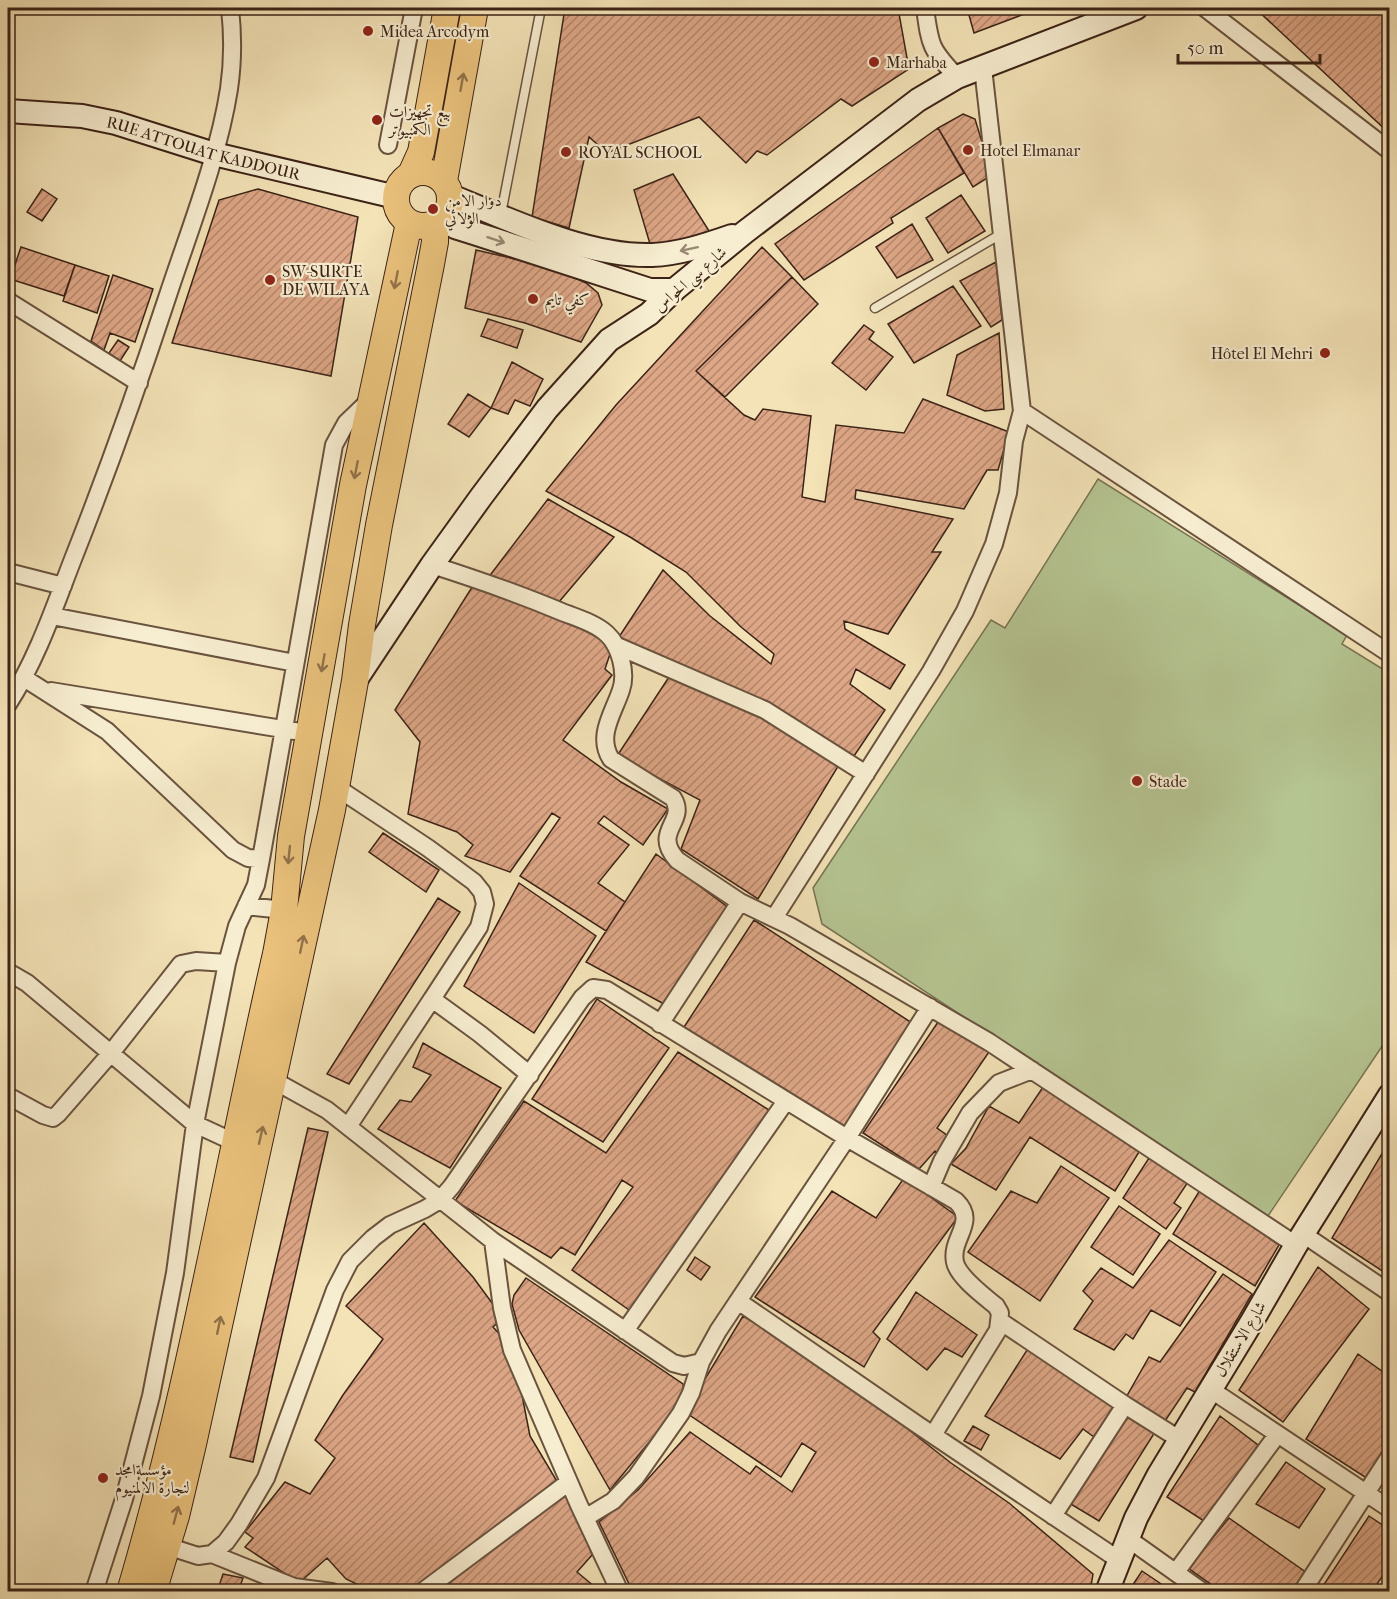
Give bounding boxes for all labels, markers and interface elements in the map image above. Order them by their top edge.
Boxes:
place label: Midea Arcodym [380,22,490,41]
marker: Midea Arcodym [361,24,375,38]
scale bar [1178,27,1320,65]
text: 50 m [1187,38,1224,59]
place label: Marhaba [886,53,947,72]
marker: Marhaba [867,55,881,69]
one-way arrow [457,73,468,92]
place label: بيع تجهيزات الكمبيوتر [387,102,451,140]
street label: RUE ATTOUAT KADDOUR [105,112,304,184]
marker: بيع تجهيزات الكمبيوتر [370,113,384,127]
place label: Hotel Elmanar [980,141,1080,160]
place label: ROYAL SCHOOL [578,143,702,162]
marker: Hotel Elmanar [961,143,975,157]
marker: ROYAL SCHOOL [559,145,573,159]
place label: دوار الامن الولائي [445,191,502,231]
marker: دوار الامن الولائي [426,202,440,216]
one-way arrow [486,236,505,247]
street label: شارع سي الحواس [650,242,734,320]
one-way arrow [680,244,699,255]
place label: SW-SURTE DE WILAYA [282,262,370,299]
one-way arrow [390,269,401,289]
marker: SW-SURTE DE WILAYA [263,273,277,287]
place label: كفي تايم [545,290,590,315]
marker: كفي تايم [526,292,540,306]
place label: Hôtel El Mehri [1211,344,1313,363]
marker: Hôtel El Mehri [1318,346,1332,360]
one-way arrow [350,460,361,480]
one-way arrow [317,652,328,672]
place label: Stade [1149,772,1187,791]
marker: Stade [1130,774,1144,788]
one-way arrow [283,844,294,864]
one-way arrow [297,935,308,954]
one-way arrow [256,1125,267,1145]
street label: شارع الاستقلال [1210,1298,1273,1382]
one-way arrow [214,1316,225,1335]
place label: مؤسسةامجد لنجارة الالمنيوم [115,1460,190,1502]
marker: مؤسسةامجد لنجارة الالمنيوم [96,1471,110,1485]
one-way arrow [170,1506,182,1525]

